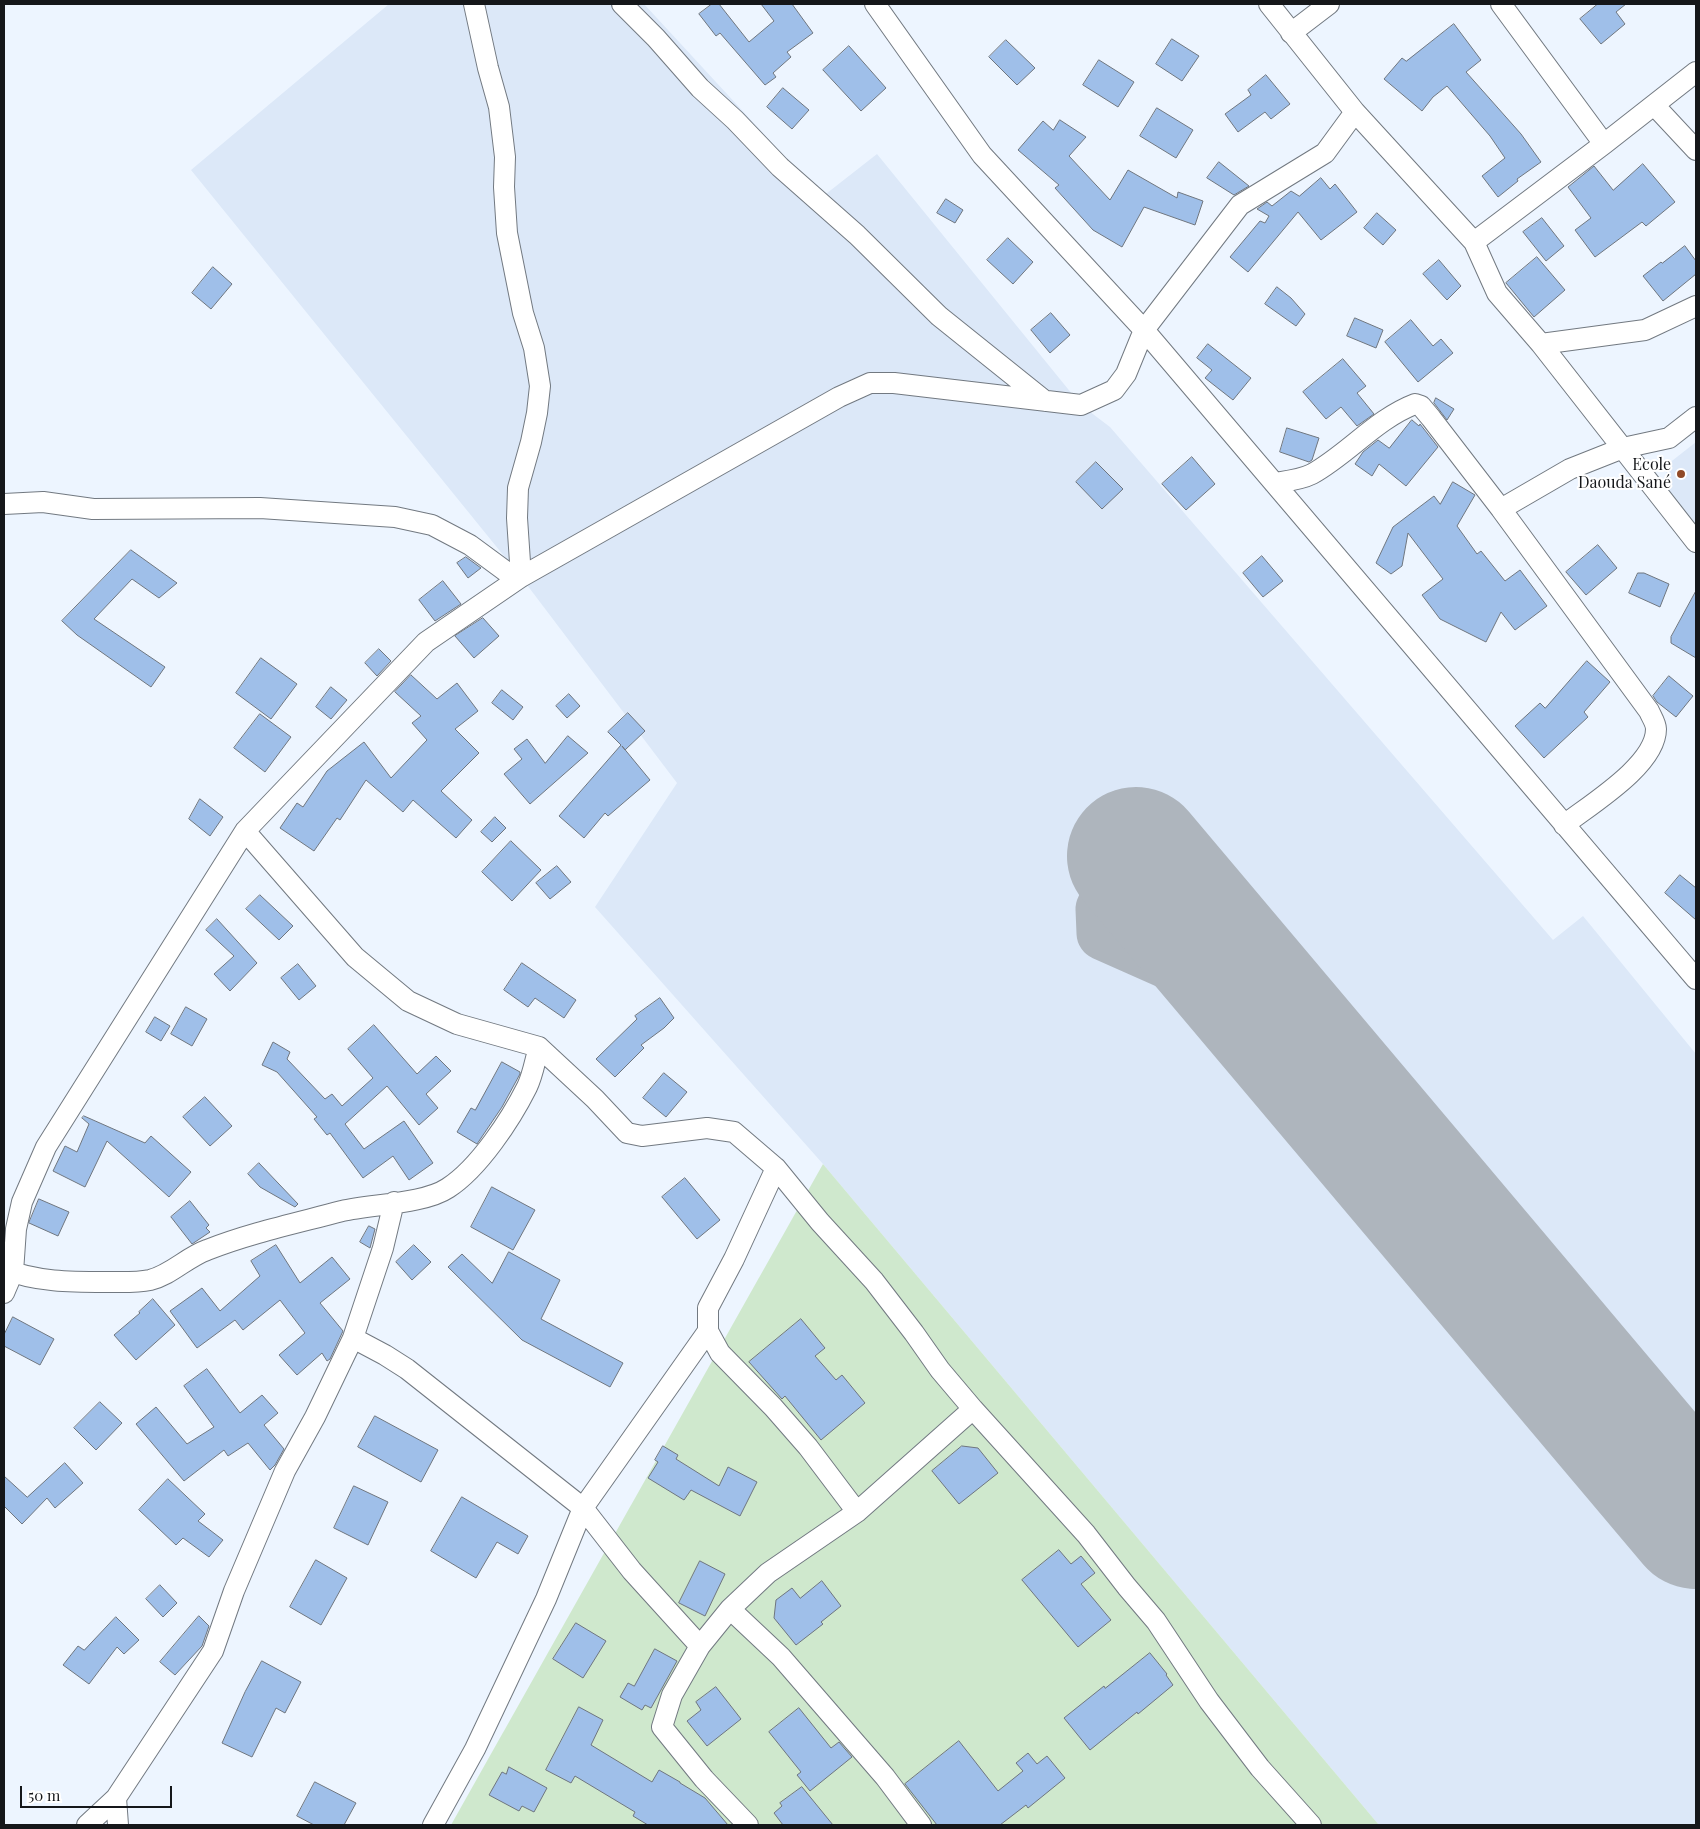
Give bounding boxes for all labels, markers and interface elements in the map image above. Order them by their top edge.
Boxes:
place label: Ecole Daouda Sané [1578,455,1671,493]
marker: Ecole Daouda Sané [1675,468,1687,480]
scale bar [22,1776,175,1808]
text: 50 m [28,1785,60,1805]

